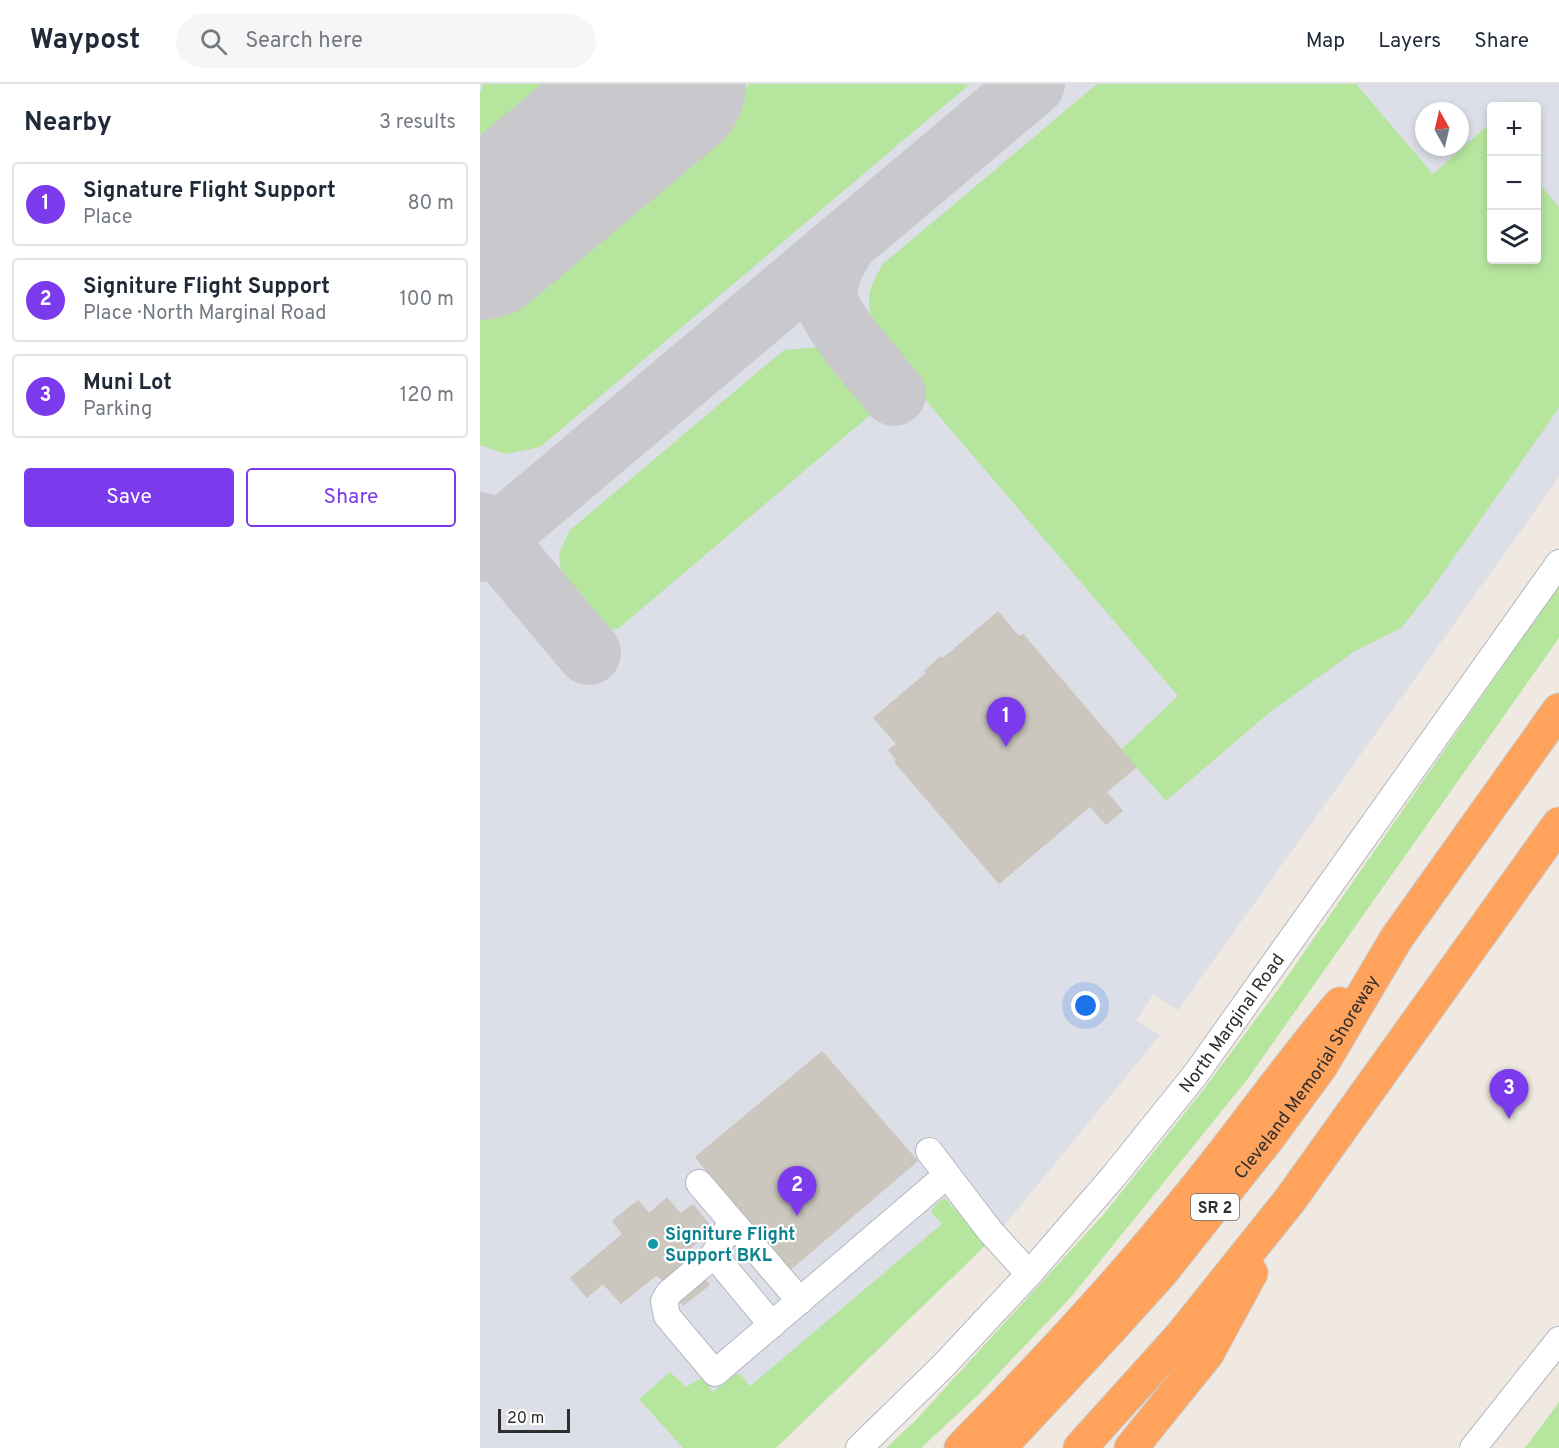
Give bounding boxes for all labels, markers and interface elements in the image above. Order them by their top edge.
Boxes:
search box [176,14,596,68]
text: Waypost [30,23,140,59]
icon: search [197,25,230,58]
text: Search here [245,28,363,55]
text: Map [1306,28,1345,55]
text: Layers [1378,28,1441,55]
text: Share [1474,28,1529,55]
north arrow [1415,102,1469,156]
map controls [1487,102,1541,264]
button: + [1487,102,1541,156]
text: Nearby [24,107,112,140]
text: 3 results [379,110,456,136]
button: − [1487,156,1541,210]
text: Signature Flight Support [83,178,336,205]
text: 1 [42,191,50,217]
text: 80 m [408,191,454,217]
text: Place [83,205,133,231]
button: layers [1487,210,1541,264]
text: Signiture Flight Support [83,274,330,301]
text: 2 [39,287,52,313]
text: 100 m [399,287,454,313]
text: Place · North Marginal Road [83,301,326,327]
text: Muni Lot [83,370,172,397]
text: 3 [40,383,52,409]
text: 120 m [400,383,454,409]
text: Parking [83,397,152,423]
button: Save [24,468,234,527]
button: Share [246,468,456,527]
pin: 1 [986,698,1026,747]
street label: North Marginal Road [1175,950,1291,1098]
street label: Cleveland Memorial Shoreway [1230,971,1385,1185]
your location [1071,991,1100,1020]
pin: 3 [1490,1070,1528,1119]
pin: 2 [778,1166,816,1216]
road number: SR 2 [1191,1194,1239,1220]
place label: Signiture Flight Support BKL [665,1224,795,1268]
marker: Signiture Flight Support BKL [646,1237,660,1251]
scale bar [498,1406,570,1434]
text: 20 m [507,1409,544,1429]

